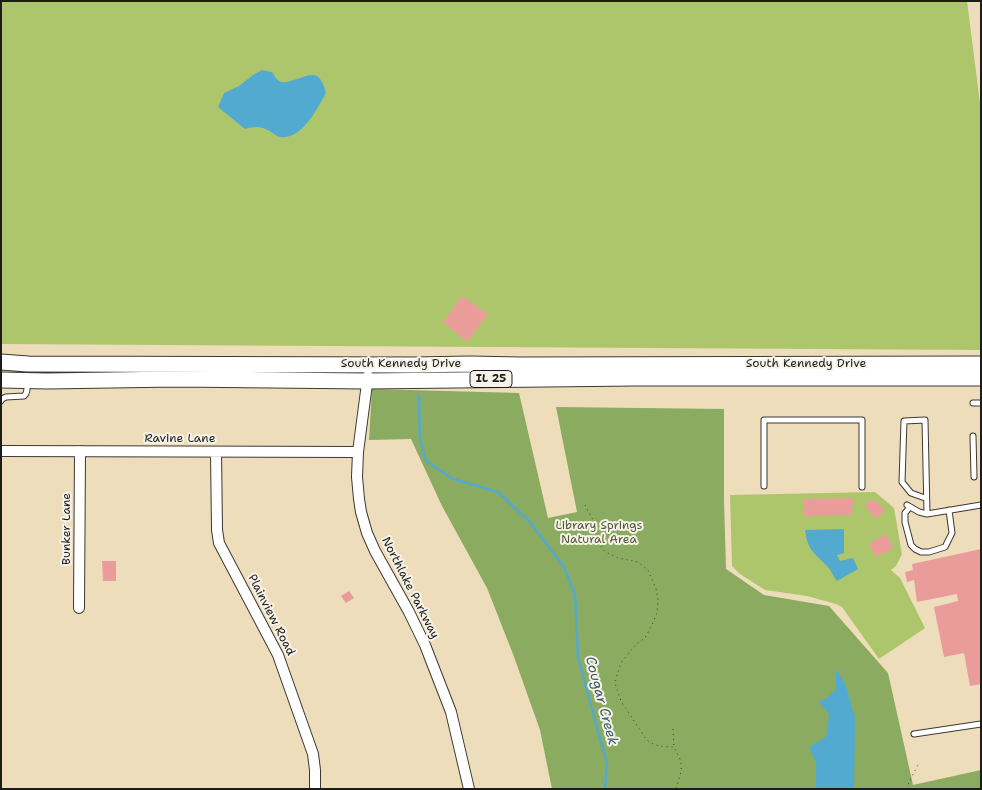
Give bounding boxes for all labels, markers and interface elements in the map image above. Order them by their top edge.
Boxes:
street label: South Kennedy Drive [341,357,461,371]
street label: South Kennedy Drive [746,357,866,371]
road number: IL 25 [470,370,512,388]
street label: Ravine Lane [145,432,215,446]
street label: Bunker Lane [60,493,74,565]
park label: Library Springs Natural Area [556,519,642,547]
street label: Northlake Parkway [378,535,442,641]
street label: Plainview Road [244,572,298,658]
water label: Cougar Creek [581,655,621,747]

